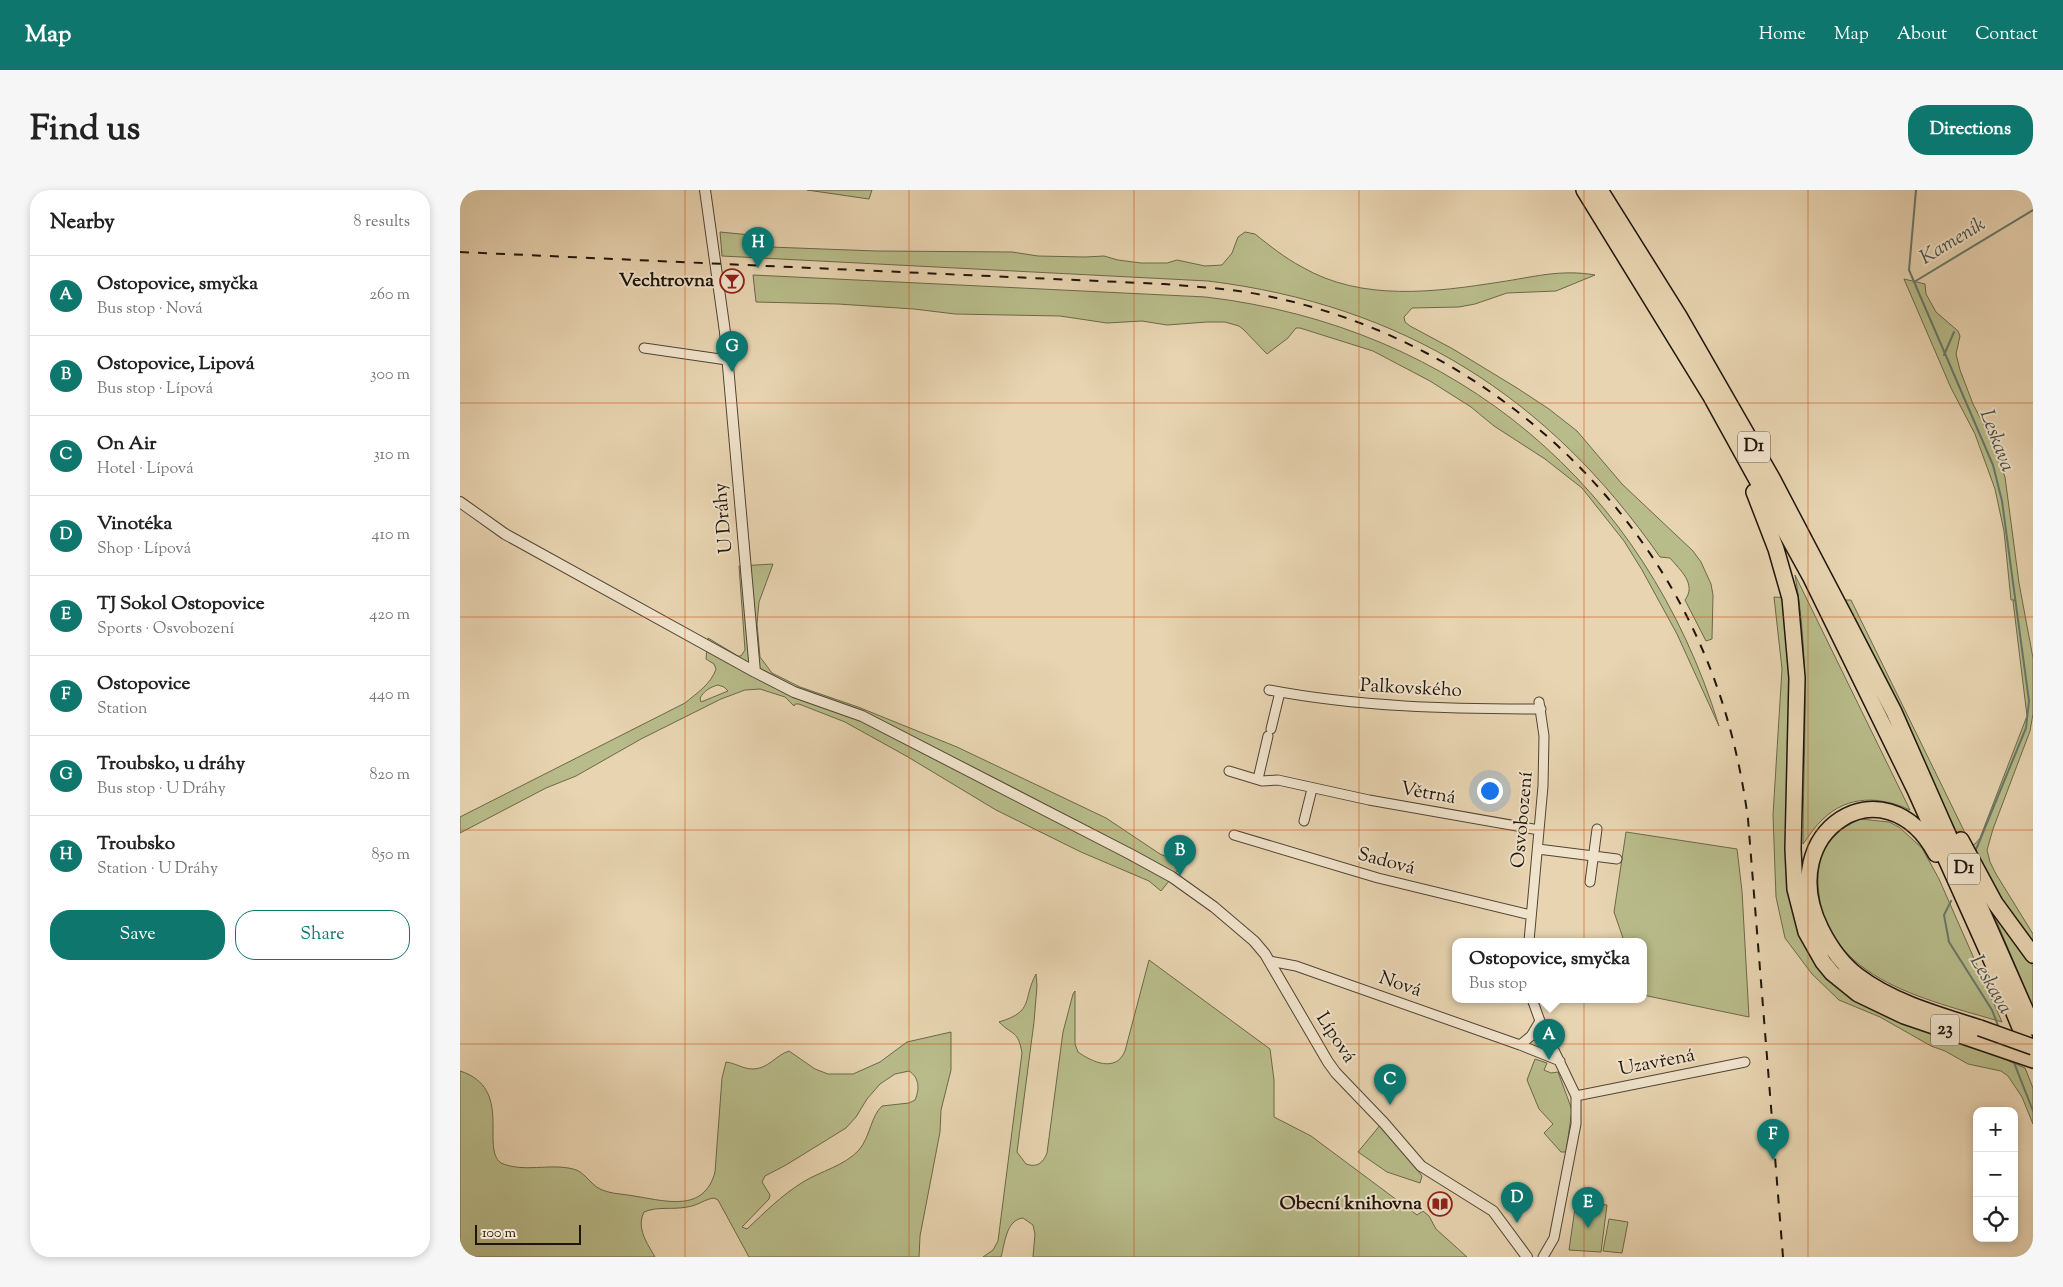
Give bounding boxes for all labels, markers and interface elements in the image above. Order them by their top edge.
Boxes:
text: Map [25,18,71,52]
text: Home [1759,22,1806,48]
text: Map [1834,22,1869,48]
text: About [1897,22,1947,48]
text: Contact [1975,22,2038,48]
text: Find us [30,105,140,156]
button: Directions [1908,105,2033,155]
text: Nearby [50,208,115,238]
text: 8 results [354,211,410,234]
water label: Kameník [1915,211,1991,273]
pin: H [742,227,774,268]
place label: Vechtrovna [619,268,714,295]
bar icon: Vechtrovna [719,268,745,294]
text: Ostopovice, smyčka [97,271,258,298]
text: A [60,284,73,307]
text: 260 m [369,284,410,307]
text: Bus stop · Nová [97,298,203,321]
pin: G [716,331,748,372]
text: Ostopovice, Lipová [97,351,255,378]
text: B [61,364,71,387]
text: 300 m [370,364,410,387]
text: Bus stop · Lípová [97,378,213,401]
water label: Leskava [1971,406,2021,476]
text: On Air [97,431,156,458]
road number: D1 [1738,432,1770,462]
text: C [60,444,72,467]
text: 310 m [373,444,410,467]
text: Hotel · Lípová [97,458,194,481]
street label: U Dráhy [707,481,741,554]
text: Vinotéka [97,511,172,538]
text: D [60,524,72,547]
text: 410 m [372,524,410,547]
text: Shop · Lípová [97,538,191,561]
text: TJ Sokol Ostopovice [97,591,265,618]
text: E [61,604,71,627]
text: 420 m [369,604,410,627]
text: Sports · Osvobození [97,618,234,641]
text: Ostopovice [97,671,190,698]
street label: Palkovského [1359,673,1463,705]
text: F [62,684,70,707]
text: 440 m [369,684,410,707]
text: Station [97,698,147,721]
text: Troubsko, u dráhy [97,751,245,778]
text: G [59,764,73,787]
text: 820 m [370,764,410,787]
street label: Osvobození [1505,771,1541,869]
street label: Větrná [1398,776,1458,812]
text: Bus stop · U Dráhy [97,778,226,801]
your location [1477,778,1503,804]
text: Troubsko [97,831,175,858]
pin: B [1164,835,1196,876]
street label: Sadová [1354,841,1418,883]
text: H [60,844,72,867]
text: 850 m [371,844,410,867]
road number: D1 [1948,854,1980,884]
text: Station · U Dráhy [97,858,218,881]
button: Save [50,910,225,960]
button: Share [235,910,410,960]
popup [1452,938,1647,1003]
text: Ostopovice, smyčka [1469,946,1630,973]
water label: Leskava [1961,950,2019,1020]
street label: Nová [1375,965,1425,1005]
text: Bus stop [1469,973,1527,996]
street label: Lípová [1308,1007,1362,1069]
road number: 23 [1931,1014,1959,1046]
pin: A [1533,1019,1565,1060]
street label: Uzavřená [1617,1042,1698,1084]
pin: C [1374,1064,1406,1105]
map controls [1973,1107,2018,1242]
button: + [1973,1107,2018,1152]
pin: F [1757,1119,1789,1160]
button: − [1973,1152,2018,1197]
pin: D [1501,1182,1533,1223]
pin: E [1572,1187,1604,1228]
place label: Obecní knihovna [1280,1191,1422,1218]
library icon: Obecní knihovna [1427,1191,1453,1217]
button: locate [1973,1197,2018,1242]
scale bar [475,1222,581,1245]
text: 100 m [482,1224,516,1244]

